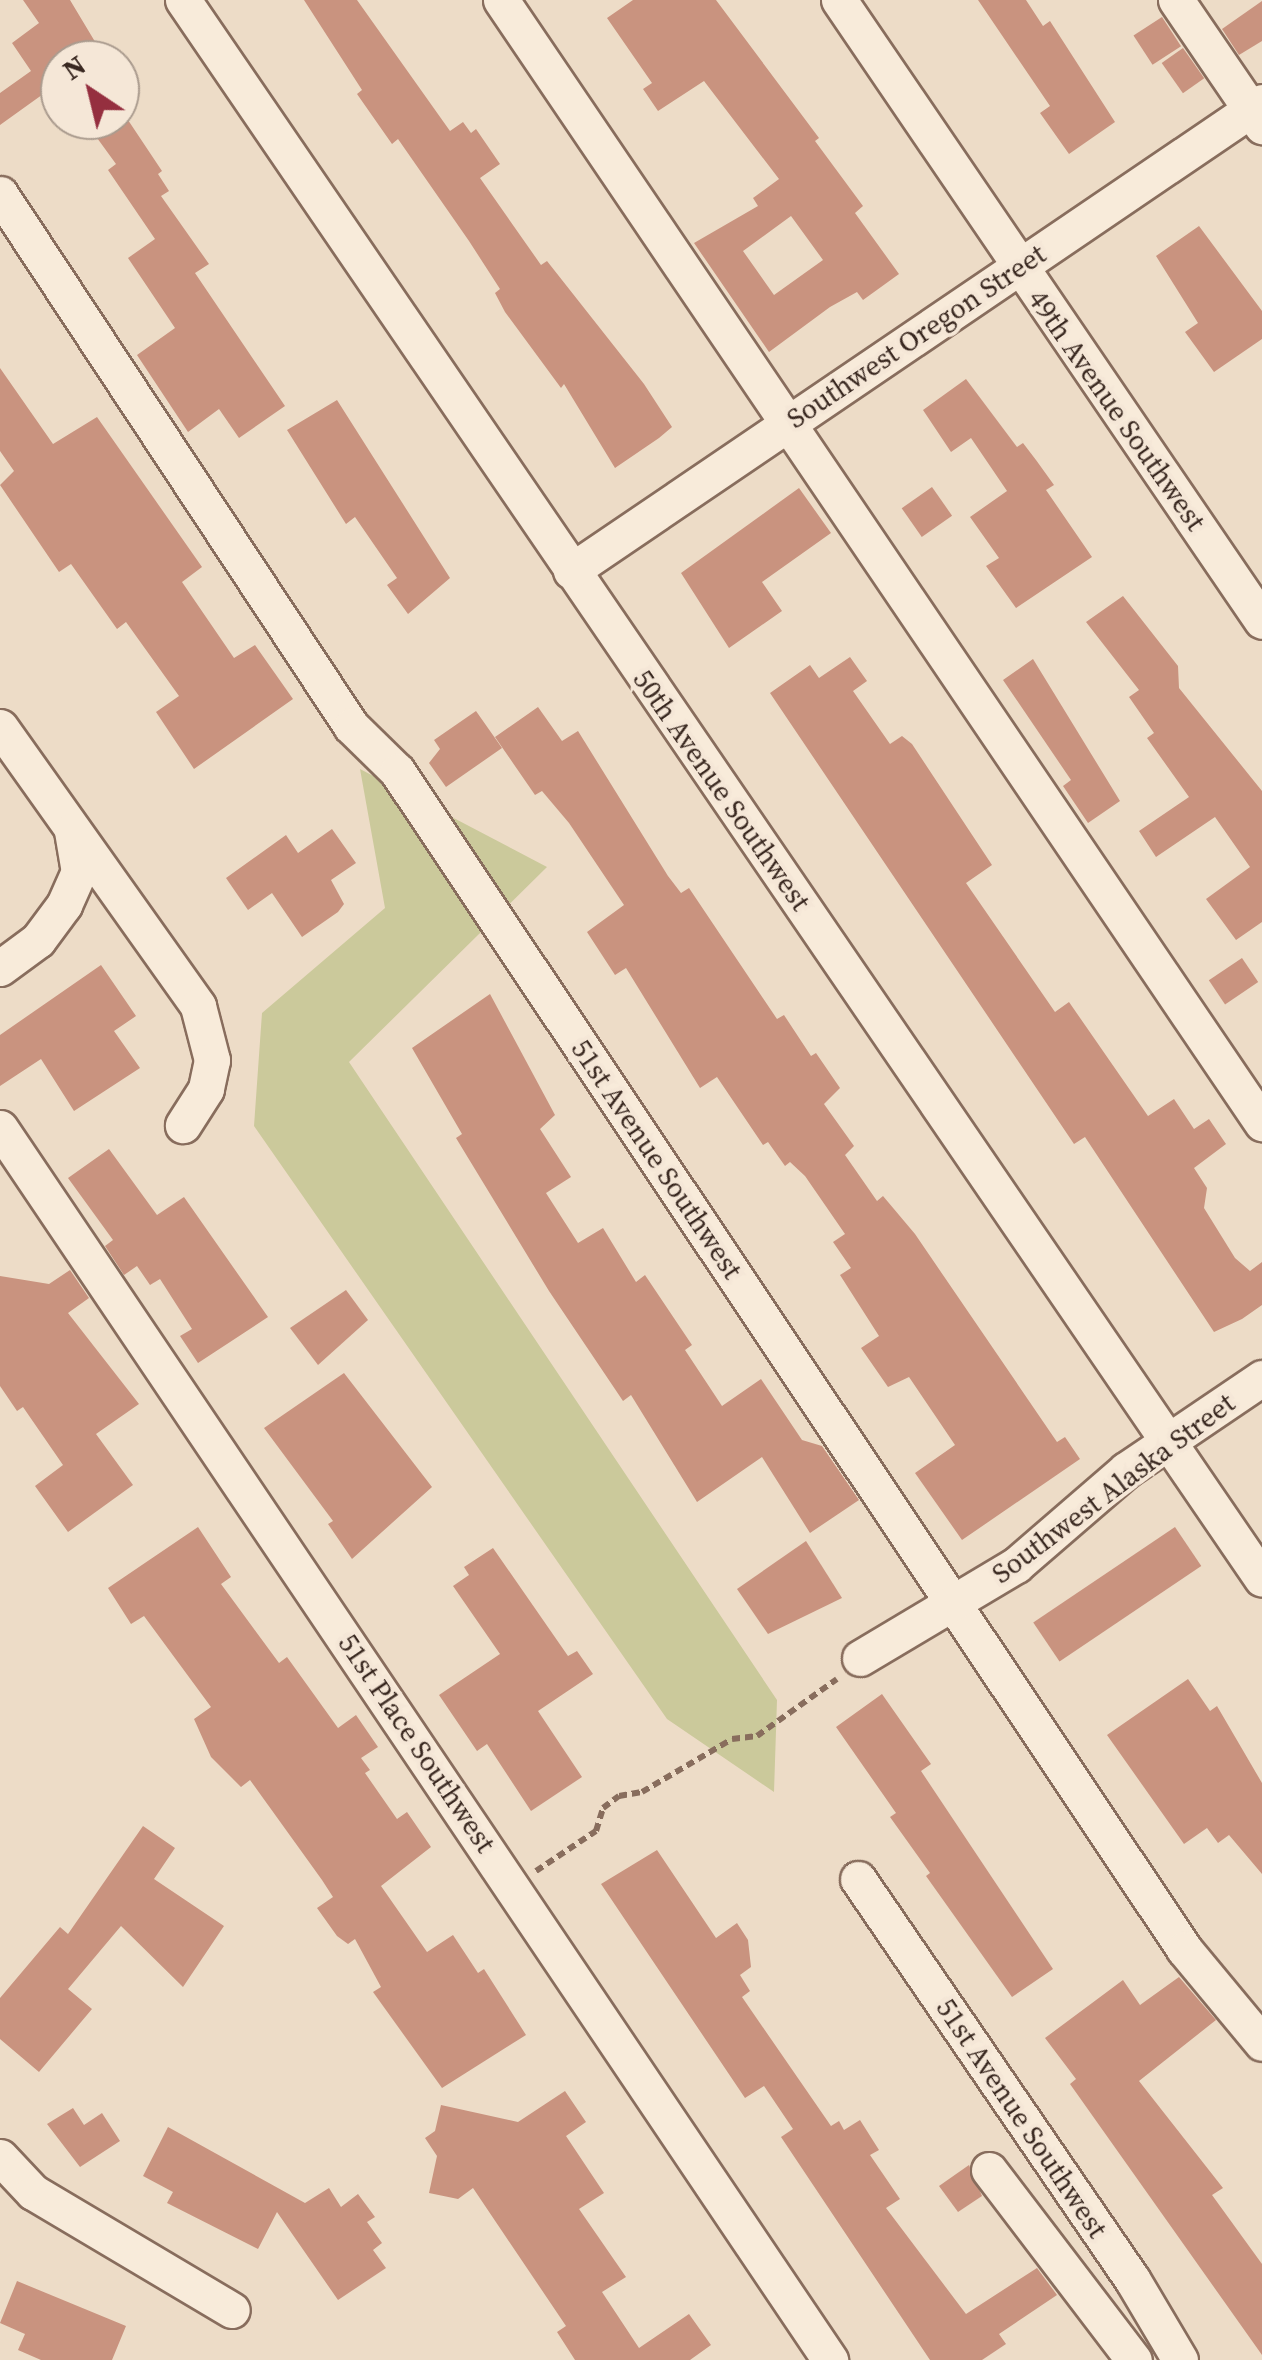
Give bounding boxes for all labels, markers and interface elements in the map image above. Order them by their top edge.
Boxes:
north arrow [40,40,140,140]
text: N [55,46,93,88]
street label: Southwest Oregon Street [780,237,1052,435]
street label: 49th Avenue Southwest [1021,283,1213,537]
street label: 50th Avenue Southwest [626,663,818,917]
street label: 51st Avenue Southwest [564,1033,750,1285]
street label: Southwest Alaska Street [985,1386,1241,1590]
street label: 51st Place Southwest [331,1627,503,1859]
street label: 51st Avenue Southwest [929,1992,1115,2244]

